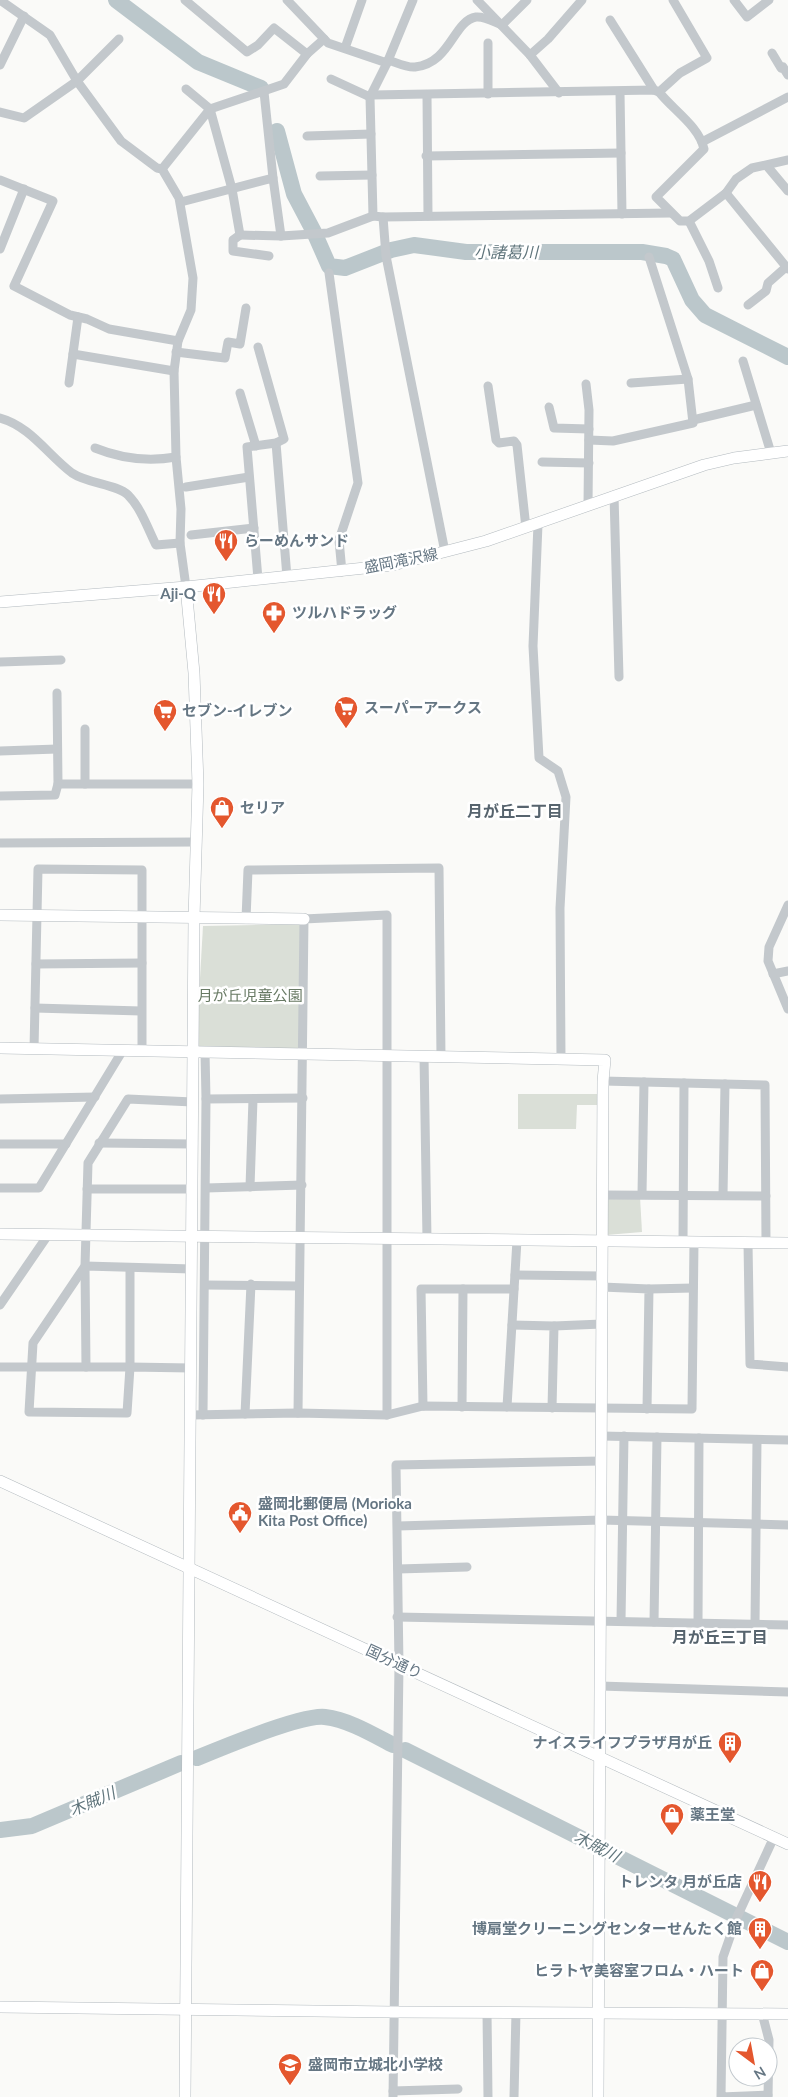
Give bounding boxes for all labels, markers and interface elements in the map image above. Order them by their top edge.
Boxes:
water label: 小諸葛川 [474,242,540,261]
restaurant icon: らーめんサンド [213,528,239,562]
place label: らーめんサンド [244,531,349,549]
street label: 盛岡滝沢線 [362,544,439,576]
restaurant icon: Aji-Q [201,581,227,615]
place label: Aji-Q [159,584,197,602]
pharmacy icon: ツルハドラッグ [261,600,287,634]
place label: ツルハドラッグ [292,603,397,621]
supermarket icon: スーパーアークス [333,695,359,729]
supermarket icon: セブン-イレブン [152,698,178,732]
place label: スーパーアークス [364,698,482,716]
place label: セブン-イレブン [182,701,293,719]
shop icon: セリア [209,795,235,829]
place label: セリア [240,798,285,816]
district label: 月が丘二丁目 [467,801,563,820]
park label: 月が丘児童公園 [197,986,303,1004]
place label: 盛岡北郵便局 (Morioka Kita Post Office) [258,1494,412,1529]
public building icon: 盛岡北郵便局 (Morioka Kita Post Office) [227,1500,253,1534]
district label: 月が丘三丁目 [672,1627,768,1646]
street label: 国分通り [363,1640,425,1682]
building icon: ナイスライフプラザ月が丘 [717,1730,743,1764]
place label: ナイスライフプラザ月が丘 [532,1733,712,1751]
water label: 木賊川 [66,1782,119,1819]
shop icon: 薬王堂 [659,1802,685,1836]
place label: 薬王堂 [690,1805,735,1823]
water label: 木賊川 [572,1826,625,1866]
restaurant icon: トレンタ 月が丘店 [747,1869,773,1903]
place label: トレンタ 月が丘店 [618,1872,742,1890]
building icon: 博扇堂クリーニングセンターせんたく館 [747,1916,773,1950]
place label: 博扇堂クリーニングセンターせんたく館 [472,1919,742,1937]
shop icon: ヒラトヤ美容室フロム・ハート [749,1958,775,1992]
place label: ヒラトヤ美容室フロム・ハート [534,1961,744,1979]
north arrow [728,2037,778,2087]
school or university icon: 盛岡市立城北小学校 [277,2052,303,2086]
place label: 盛岡市立城北小学校 [308,2055,443,2073]
text: N [751,2063,769,2084]

